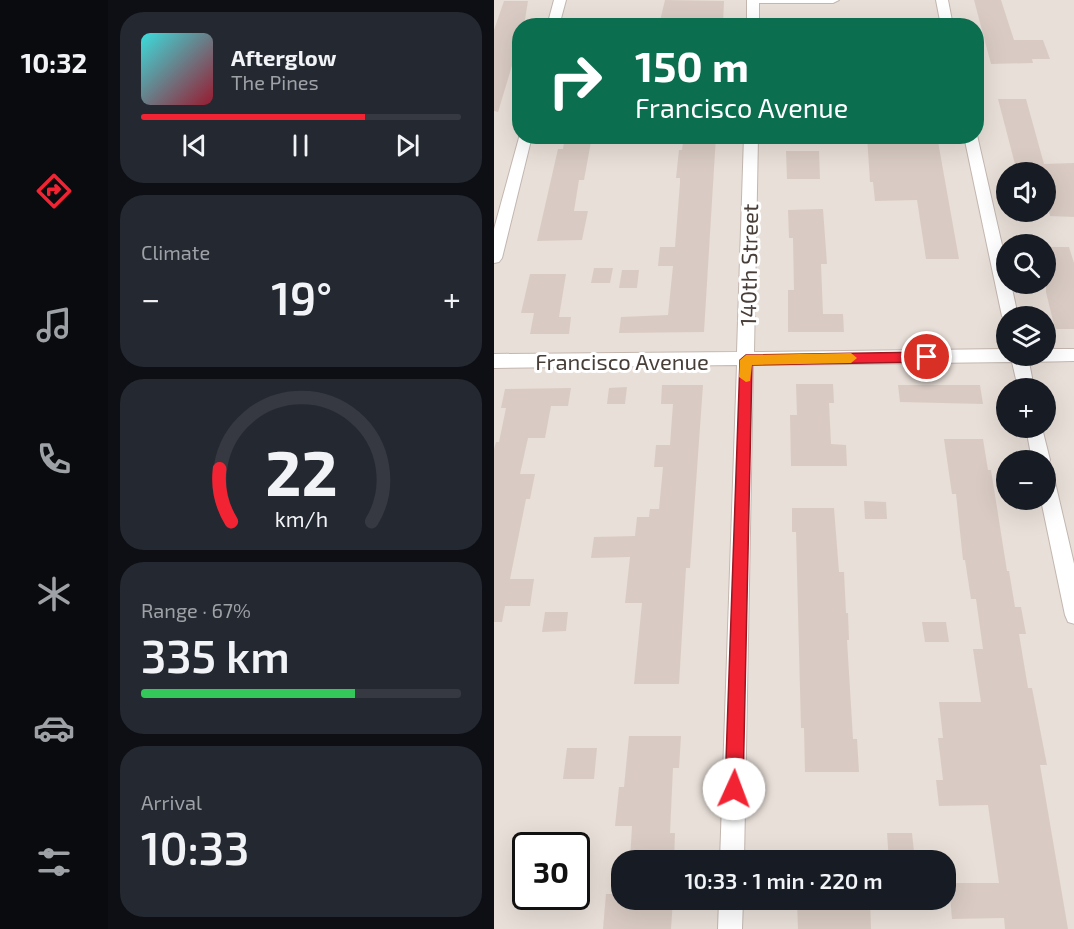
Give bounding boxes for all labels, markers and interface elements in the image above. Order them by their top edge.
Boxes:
text: 150 m [635,40,749,90]
icon: right [536,42,614,120]
text: Afterglow [231,44,336,70]
text: 10:32 [21,46,87,78]
text: The Pines [231,70,319,94]
text: Francisco Avenue [635,91,848,123]
icon: previous [178,129,211,162]
icon: pause [284,129,317,162]
icon: next [391,129,424,162]
map controls [996,162,1056,510]
button: sound [996,162,1056,222]
icon: directions [33,170,75,212]
street label: 140th Street [734,203,762,327]
button: search [996,234,1056,294]
text: Climate [141,240,210,264]
text: 19° [271,270,332,324]
text: − [141,278,160,318]
text: + [443,278,461,318]
icon: music [33,304,75,346]
button: layers [996,306,1056,366]
pin [901,331,952,382]
icon: arrive [910,340,943,373]
street label: Francisco Avenue [535,348,709,374]
button: + [996,378,1056,438]
text: 22 [265,434,337,509]
icon: phone [33,438,75,480]
button: − [996,450,1056,510]
text: km/h [274,506,328,531]
icon: climate [33,573,75,615]
text: Range · 67% [141,598,251,622]
text: 335 km [141,628,290,682]
icon: car [33,707,75,749]
position arrow [702,757,766,821]
text: Arrival [141,790,202,814]
text: 10:33 [141,820,249,874]
speed limit sign: 30 [512,832,590,910]
icon: filters [33,841,75,883]
text: 10:33 · 1 min · 220 m [684,867,883,893]

